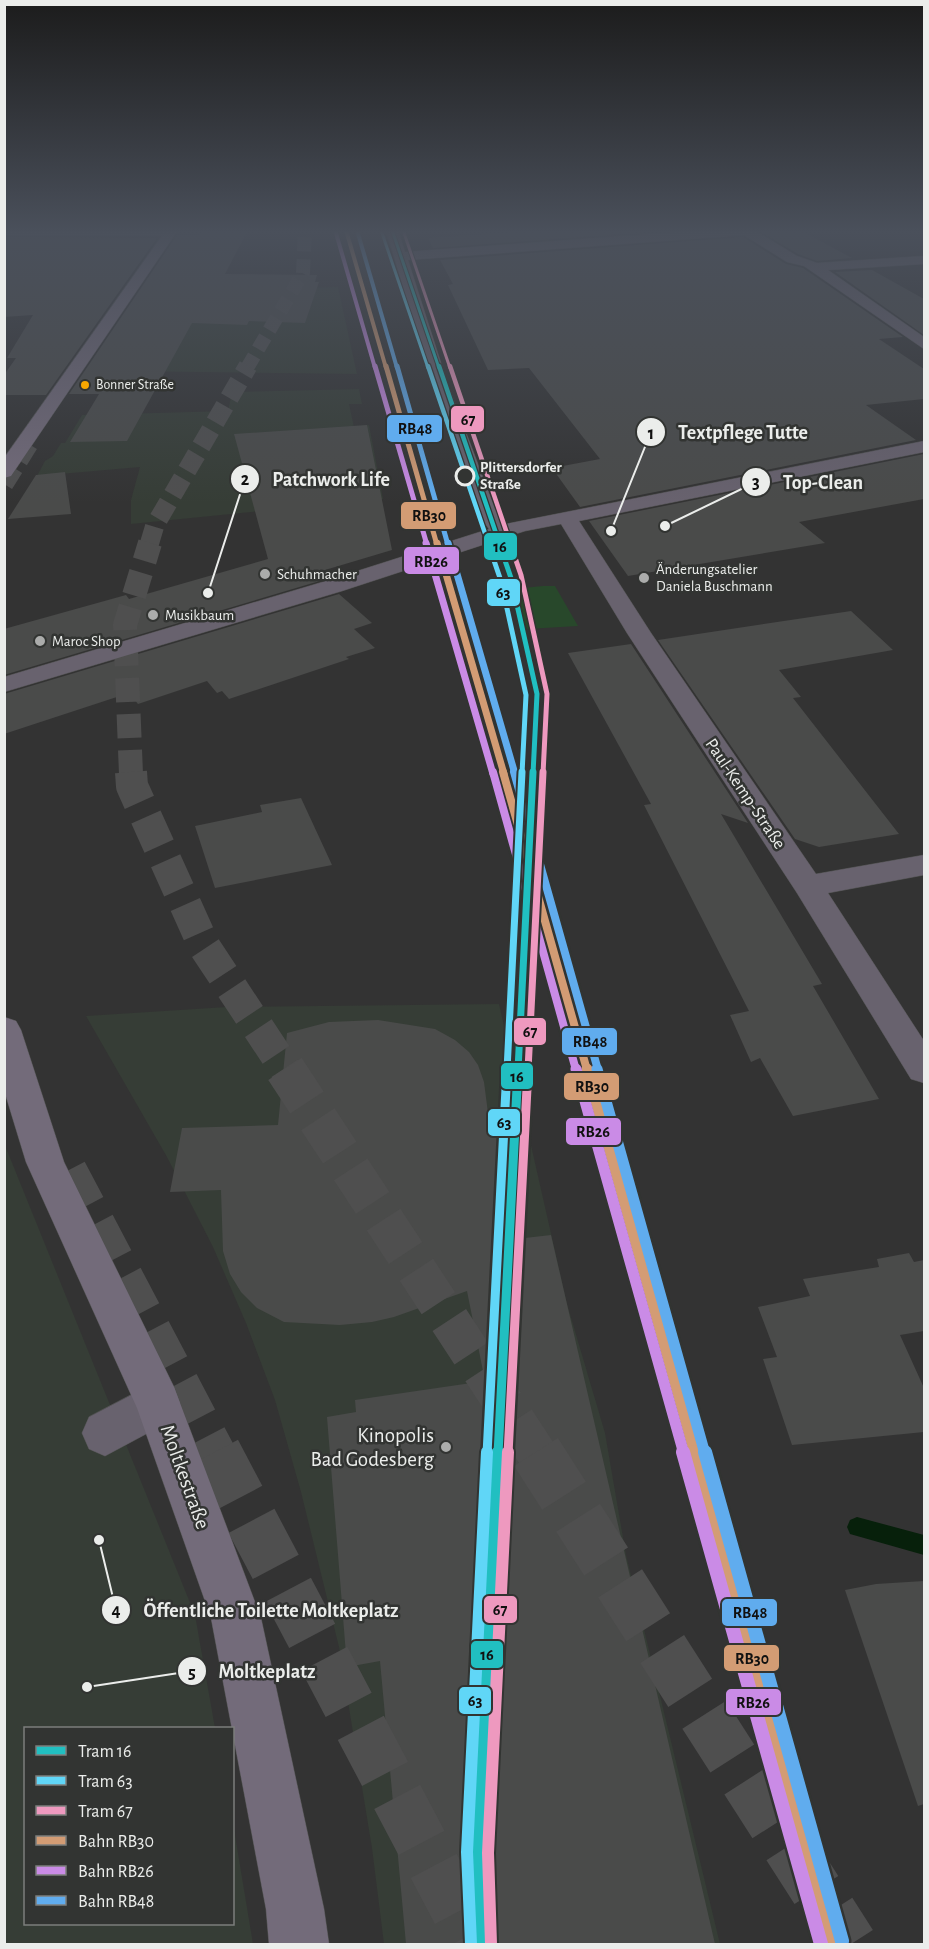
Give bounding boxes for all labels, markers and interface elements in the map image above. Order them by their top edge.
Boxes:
place label: Bonner Straße [96,378,174,392]
marker: Bonner Straße [79,379,91,391]
line badge: 67 [450,405,485,433]
text: 67 [461,412,475,428]
callout: Textpflege Tutte [636,413,820,451]
line badge: RB48 [386,414,443,443]
text: RB48 [398,421,432,437]
text: Textpflege Tutte [678,423,808,443]
text: 1 [648,425,654,443]
callout: Patchwork Life [230,460,402,498]
place label: Plittersdorfer Straße [480,460,563,492]
callout: Top-Clean [741,463,875,501]
marker: Plittersdorfer Straße [455,466,475,486]
text: Patchwork Life [272,470,390,490]
text: 2 [241,471,250,489]
text: Top-Clean [783,473,863,493]
text: 3 [752,474,760,492]
line badge: RB30 [400,501,457,530]
text: RB30 [412,508,446,524]
line badge: 16 [483,532,518,561]
text: 16 [493,539,507,555]
line badge: RB26 [403,546,460,575]
text: RB26 [414,554,448,570]
place label: Änderungsatelier Daniela Buschmann [656,561,773,594]
marker: Schuhmacher [258,567,272,581]
place label: Schuhmacher [277,567,357,582]
marker: Änderungsatelier Daniela Buschmann [637,571,651,585]
line badge: 63 [486,578,521,607]
text: 63 [496,585,510,601]
marker: Musikbaum [146,608,160,622]
place label: Musikbaum [165,608,234,623]
marker: Maroc Shop [33,634,47,648]
place label: Maroc Shop [52,634,121,649]
street label: Paul-Kemp-Straße [701,735,789,853]
line badge: 67 [513,1017,547,1046]
text: 67 [523,1024,537,1040]
line badge: RB48 [561,1027,618,1056]
text: RB48 [573,1034,607,1050]
line badge: 16 [500,1062,534,1090]
text: 16 [510,1069,524,1085]
line badge: RB30 [563,1072,620,1101]
text: RB30 [575,1079,609,1095]
line badge: 63 [487,1108,521,1137]
text: 63 [497,1115,511,1131]
line badge: RB26 [565,1117,622,1146]
text: RB26 [576,1124,610,1140]
street label: Moltkestraße [156,1422,214,1532]
place label: Kinopolis Bad Godesberg [310,1425,435,1470]
marker: Kinopolis Bad Godesberg [439,1440,453,1454]
callout: Öffentliche Toilette Moltkeplatz [101,1591,410,1629]
line badge: 67 [483,1595,518,1624]
text: Öffentliche Toilette Moltkeplatz [143,1598,399,1621]
line badge: RB48 [721,1598,778,1627]
text: 4 [111,1602,121,1620]
text: 67 [493,1602,507,1618]
text: RB48 [733,1605,767,1621]
line badge: 16 [470,1640,504,1669]
line badge: RB30 [723,1644,780,1672]
text: 16 [480,1647,494,1663]
text: RB30 [735,1651,769,1667]
callout: Moltkeplatz [177,1652,328,1690]
text: Moltkeplatz [219,1662,315,1682]
text: 5 [188,1664,196,1682]
line badge: 63 [458,1686,492,1715]
line badge: RB26 [725,1688,782,1716]
text: 63 [468,1693,482,1709]
text: RB26 [736,1695,770,1711]
legend [24,1727,234,1925]
text: Tram 16 [78,1743,131,1761]
text: Tram 63 [78,1773,133,1791]
text: Tram 67 [78,1803,133,1821]
text: Bahn RB30 [78,1833,154,1851]
text: Bahn RB26 [78,1863,154,1881]
text: Bahn RB48 [78,1893,154,1911]

